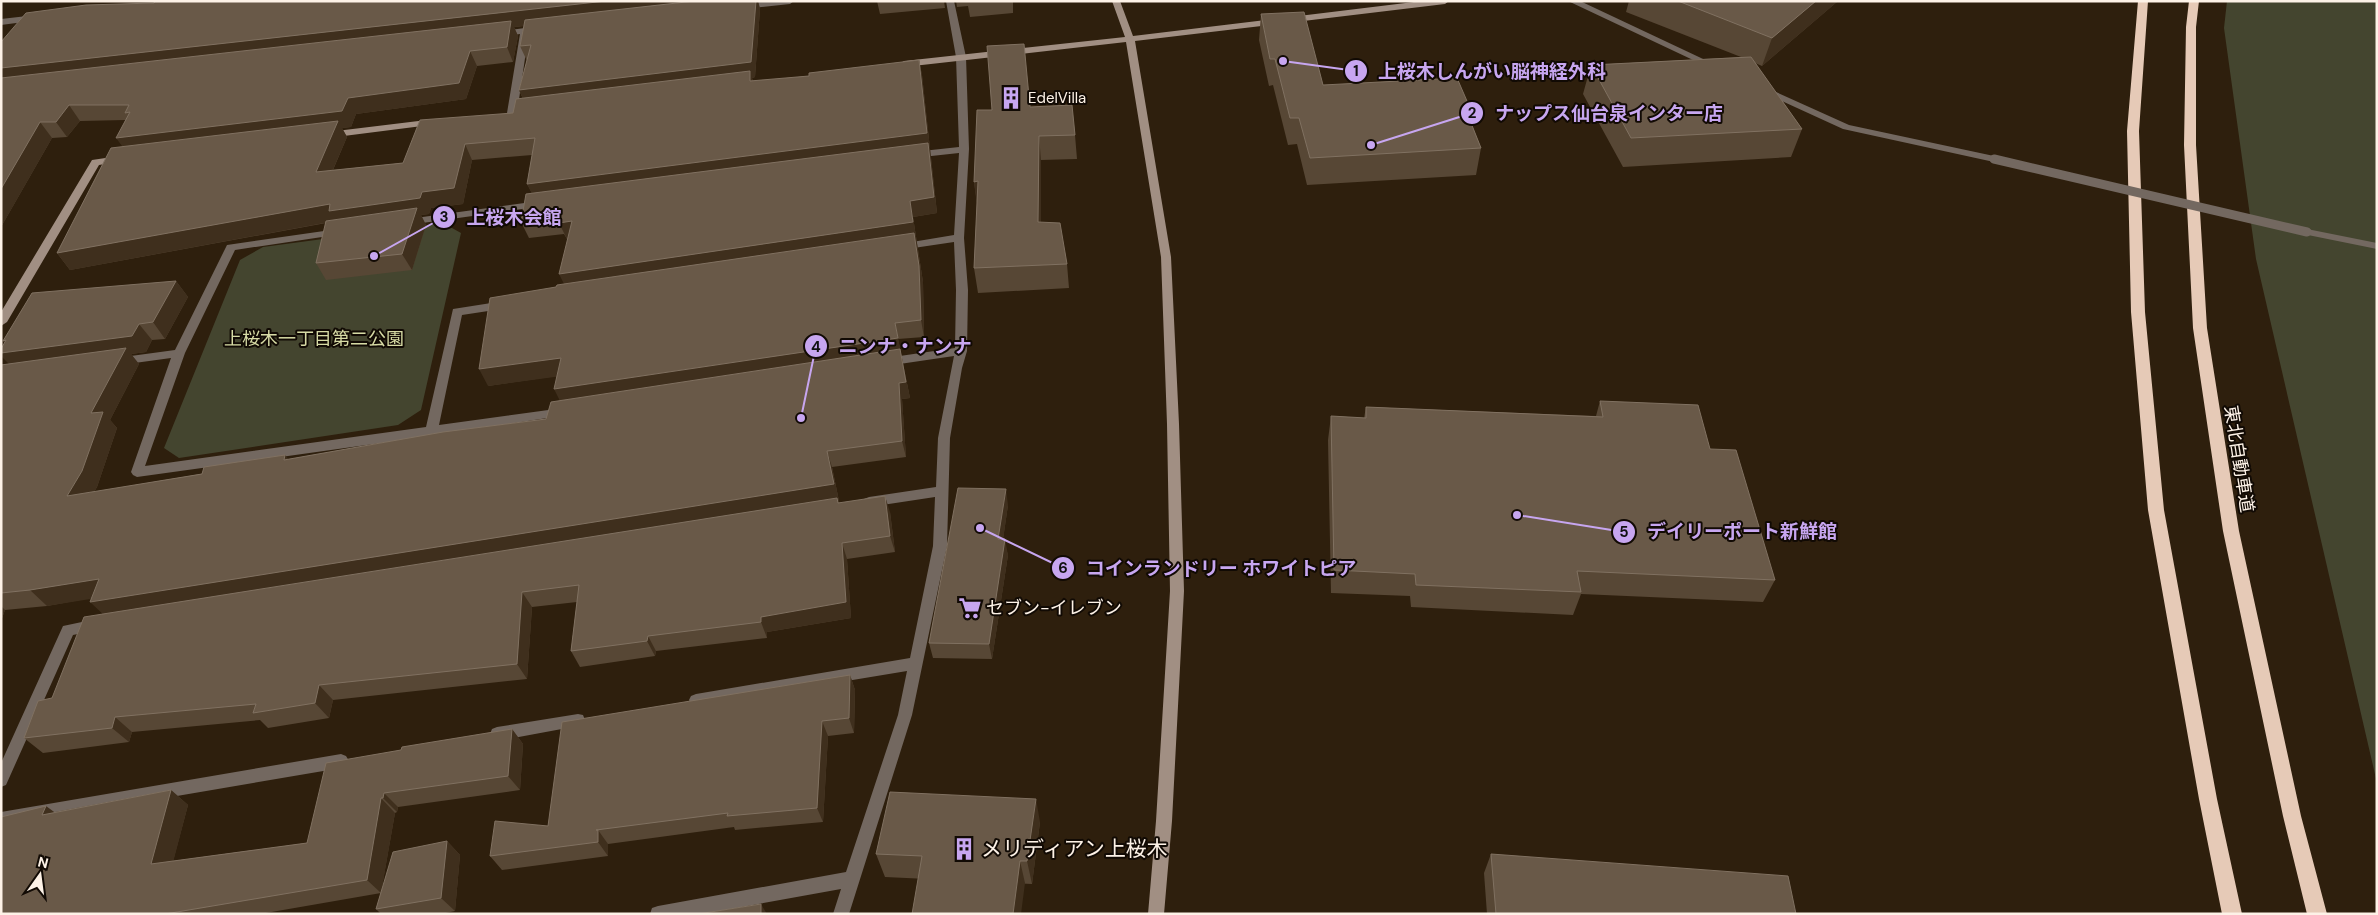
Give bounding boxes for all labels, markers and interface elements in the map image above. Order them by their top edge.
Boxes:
callout: 上桜木しんがい脳神経外科 [1343,54,1616,88]
text: 上桜木しんがい脳神経外科 [1378,59,1606,84]
text: 1 [1353,61,1359,81]
building icon: EdelVilla [998,85,1024,111]
place label: EdelVilla [1028,88,1086,108]
callout: ナップス仙台泉インター店 [1460,96,1733,130]
text: ナップス仙台泉インター店 [1495,101,1723,126]
text: 2 [1468,103,1477,123]
callout: 上桜木会館 [431,200,571,234]
text: 上桜木会館 [466,205,562,230]
text: 3 [439,207,449,227]
park label: 上桜木一丁目第二公園 [224,327,404,351]
callout: ニンナ・ナンナ [803,329,981,363]
text: ニンナ・ナンナ [838,334,972,359]
text: 4 [811,337,821,357]
street label: 東北自動車道 [2219,404,2259,514]
callout: デイリーポート新鮮館 [1612,515,1847,549]
text: デイリーポート新鮮館 [1647,519,1837,544]
text: 5 [1619,522,1629,542]
callout: コインランドリー ホワイトピア [1051,551,1366,585]
text: コインランドリー ホワイトピア [1086,556,1356,581]
text: 6 [1058,558,1068,578]
supermarket icon: セブン-イレブン [957,595,983,621]
place label: セブン-イレブン [986,596,1122,620]
place label: メリディアン上桜木 [981,835,1168,863]
building icon: メリディアン上桜木 [951,836,977,862]
north arrow [15,850,65,900]
text: N [36,852,50,872]

